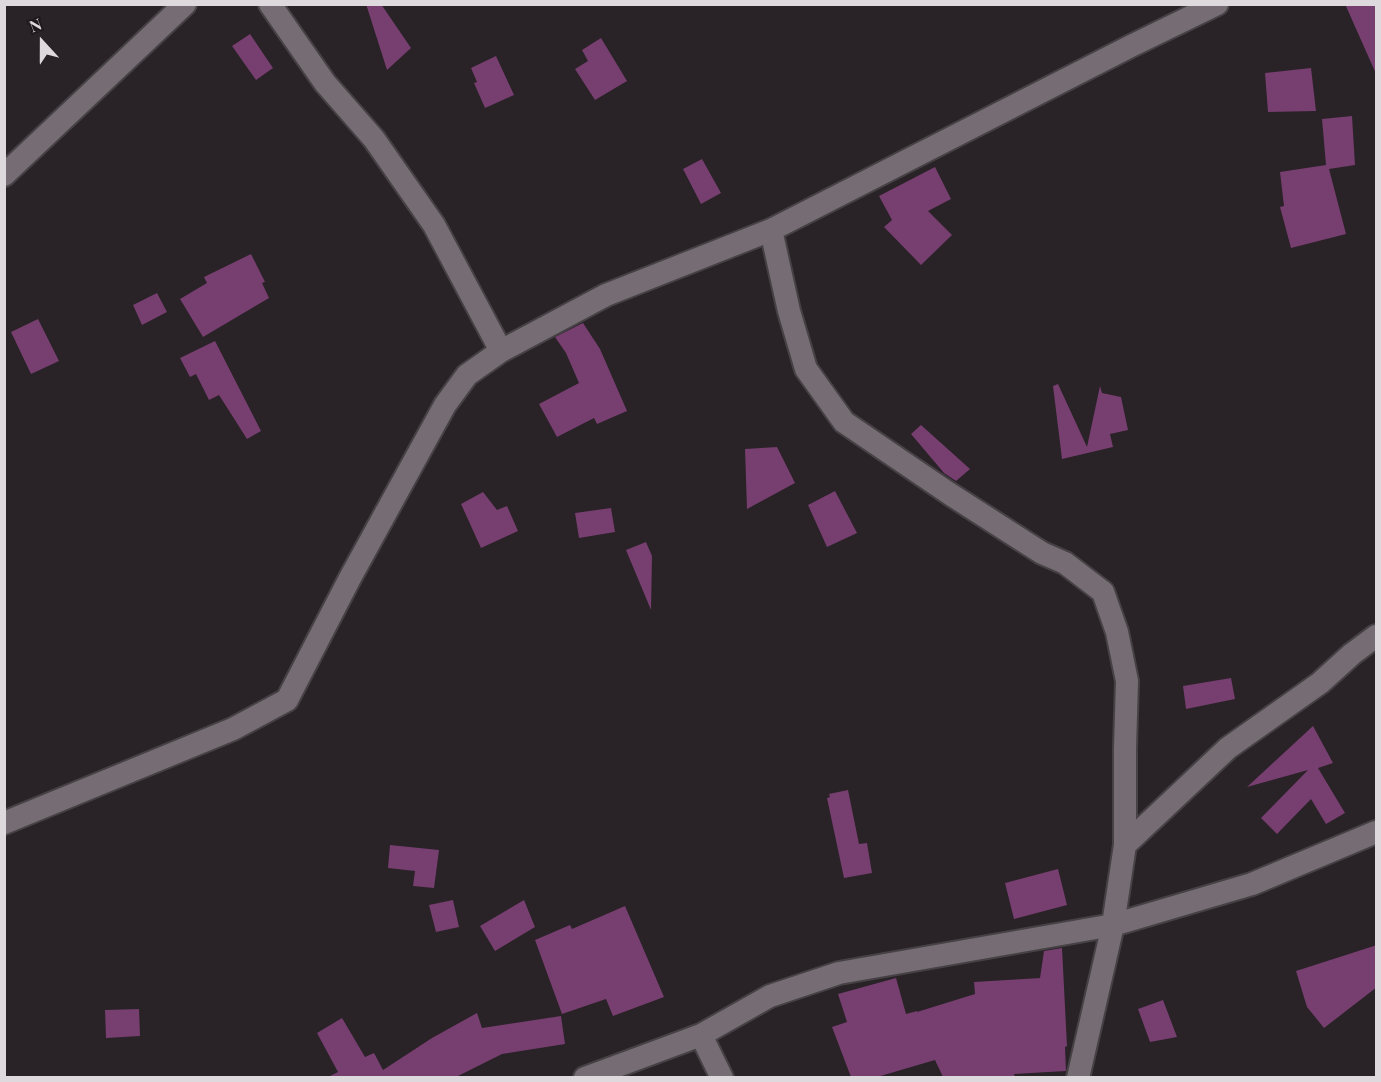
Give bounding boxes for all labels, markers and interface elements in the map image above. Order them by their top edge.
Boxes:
north arrow [12,12,72,72]
text: N [26,13,45,37]

